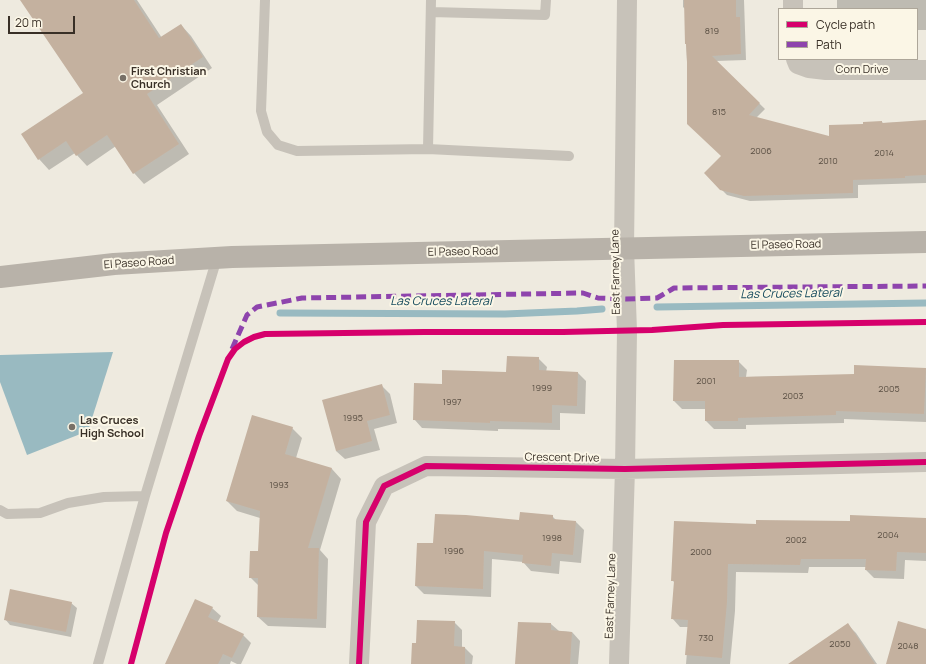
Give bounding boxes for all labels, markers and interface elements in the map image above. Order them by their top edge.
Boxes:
scale bar [10,8,77,34]
legend [778,8,918,60]
text: 20 m [15,14,42,31]
text: Cycle path [816,16,875,33]
house number: 819 [705,26,719,36]
text: Path [816,36,842,53]
street label: Corn Drive [836,63,888,77]
place label: First Christian Church [131,65,206,91]
marker: First Christian Church [118,73,128,83]
house number: 815 [712,107,726,117]
house number: 2006 [750,146,772,156]
house number: 2014 [874,148,894,158]
house number: 2010 [818,156,838,166]
street label: East Farney Lane [609,229,623,315]
street label: El Paseo Road [751,238,821,252]
street label: El Paseo Road [428,245,498,259]
street label: El Paseo Road [103,254,175,272]
water label: Las Cruces Lateral [740,286,842,302]
water label: Las Cruces Lateral [390,295,492,309]
house number: 2001 [696,376,716,386]
house number: 1999 [532,383,552,393]
house number: 2005 [878,384,900,394]
house number: 2003 [782,391,804,401]
house number: 1997 [442,397,462,407]
house number: 1995 [343,413,363,423]
place label: Las Cruces High School [80,414,144,440]
marker: Las Cruces High School [67,422,77,432]
street label: Crescent Drive [524,451,600,465]
house number: 1993 [269,480,289,490]
house number: 2004 [877,530,899,540]
house number: 1998 [542,533,562,543]
house number: 2002 [785,535,807,545]
house number: 1996 [444,546,464,556]
house number: 2000 [690,547,712,557]
street label: East Farney Lane [603,553,619,639]
house number: 730 [699,633,713,643]
house number: 2050 [829,639,851,649]
house number: 2048 [897,641,919,651]

